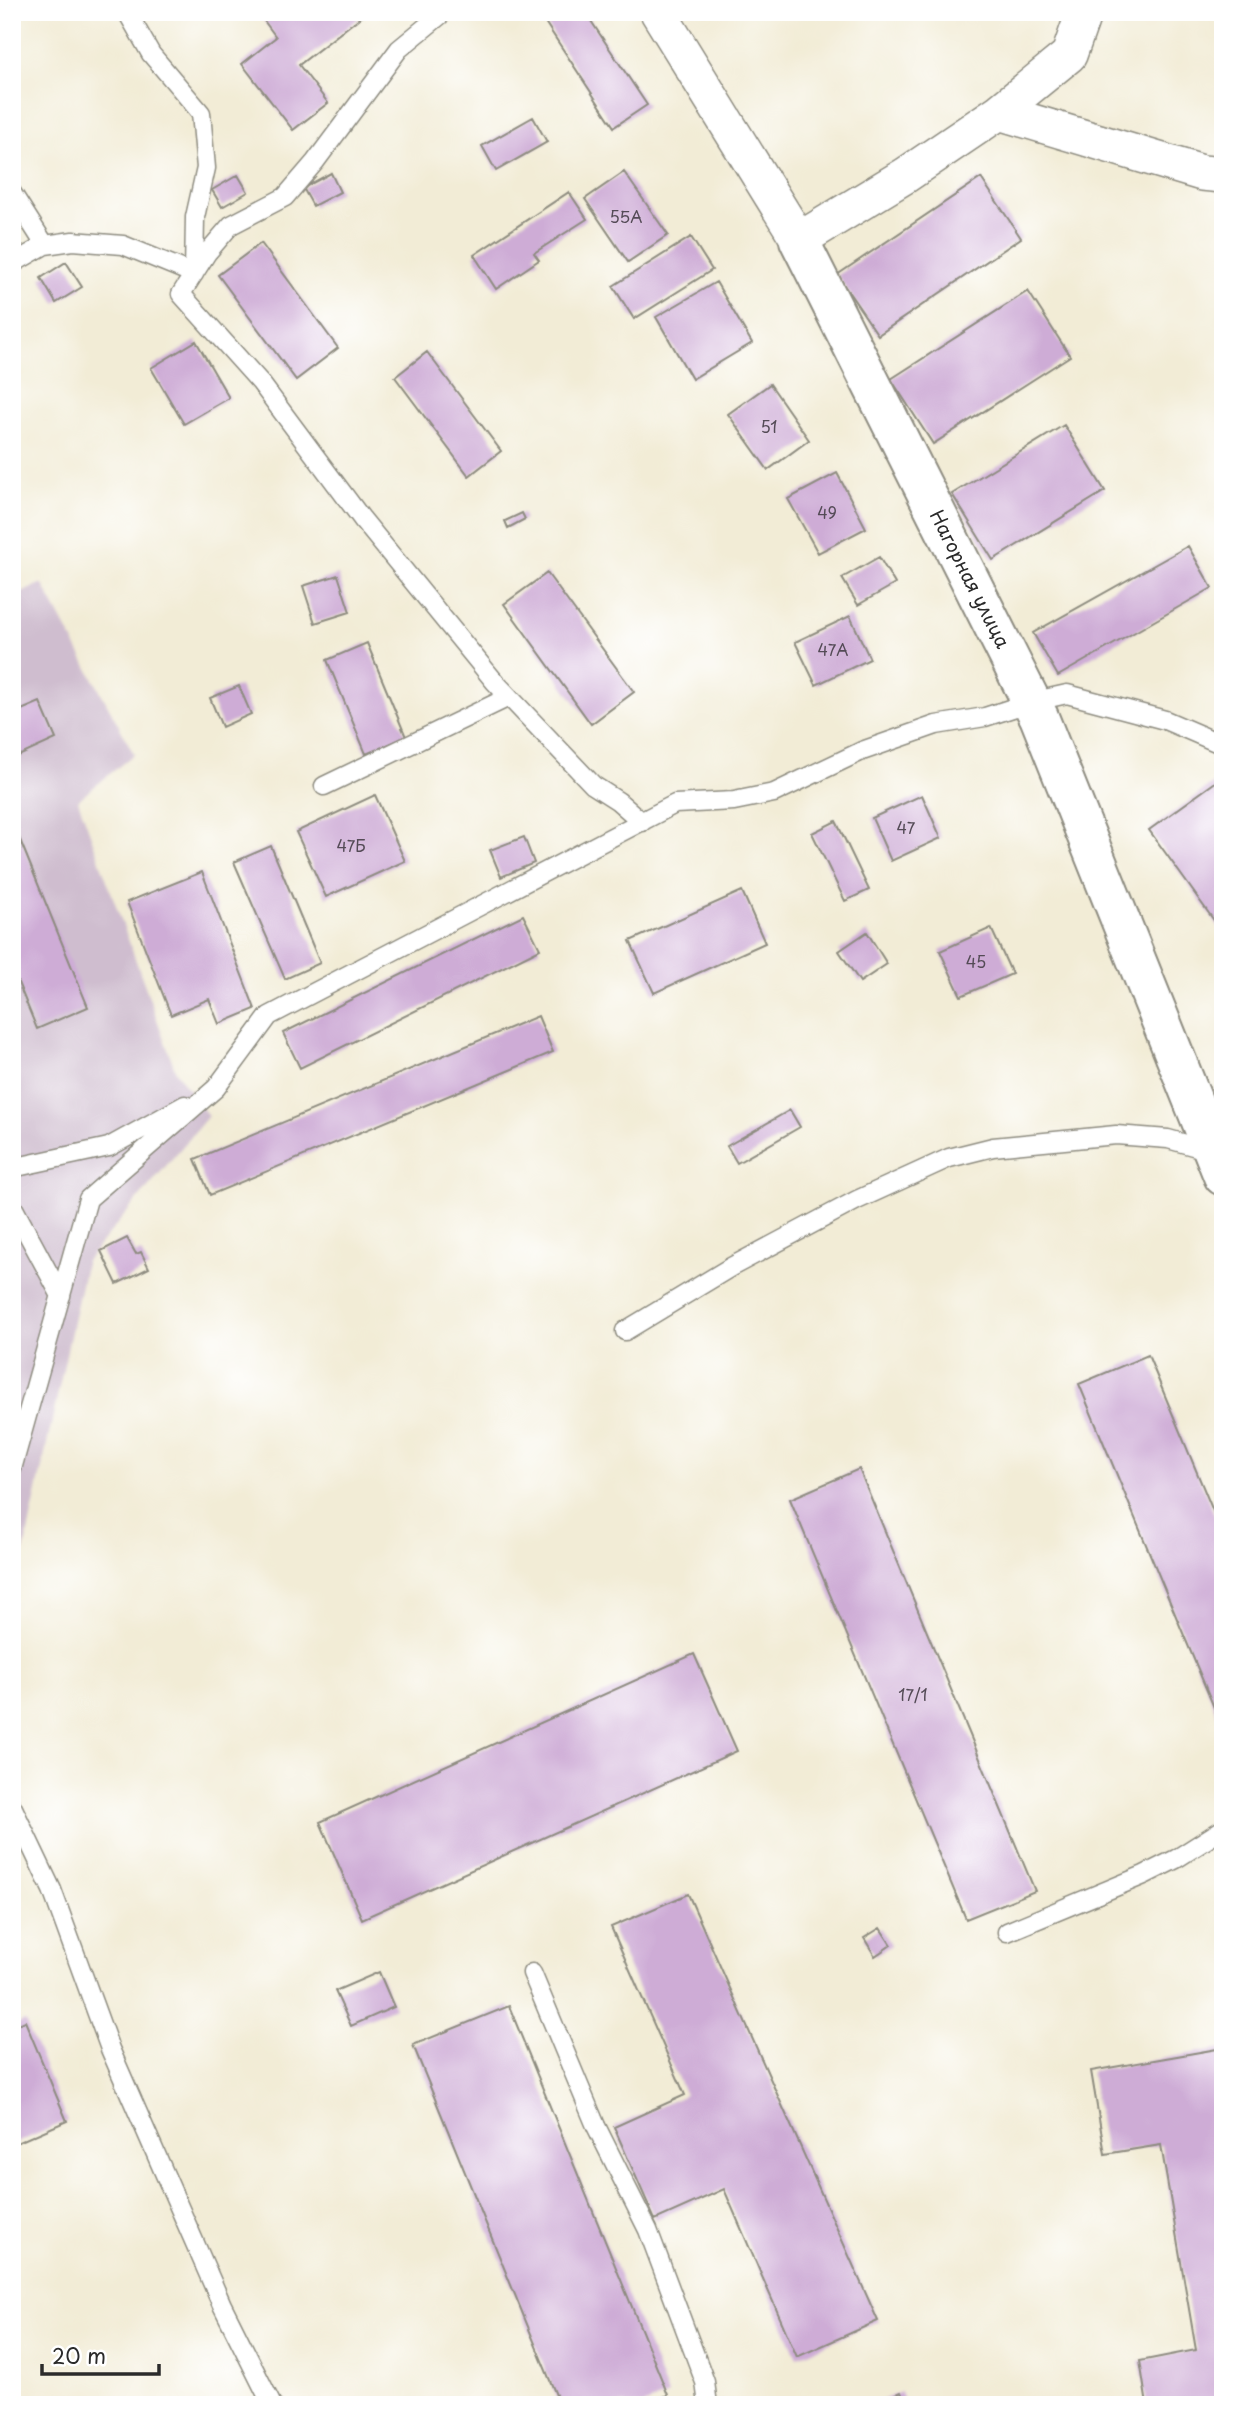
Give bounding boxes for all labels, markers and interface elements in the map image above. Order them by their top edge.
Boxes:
house number: 55А [610,204,642,228]
house number: 51 [760,414,778,438]
house number: 49 [817,500,837,524]
street label: Нагорная улица [924,504,1018,653]
house number: 47А [817,637,849,661]
house number: 47 [897,815,916,839]
house number: 47Б [336,833,366,857]
house number: 45 [966,949,986,973]
house number: 17/1 [898,1682,928,1706]
scale bar [42,2333,159,2377]
text: 20 m [52,2339,106,2371]

